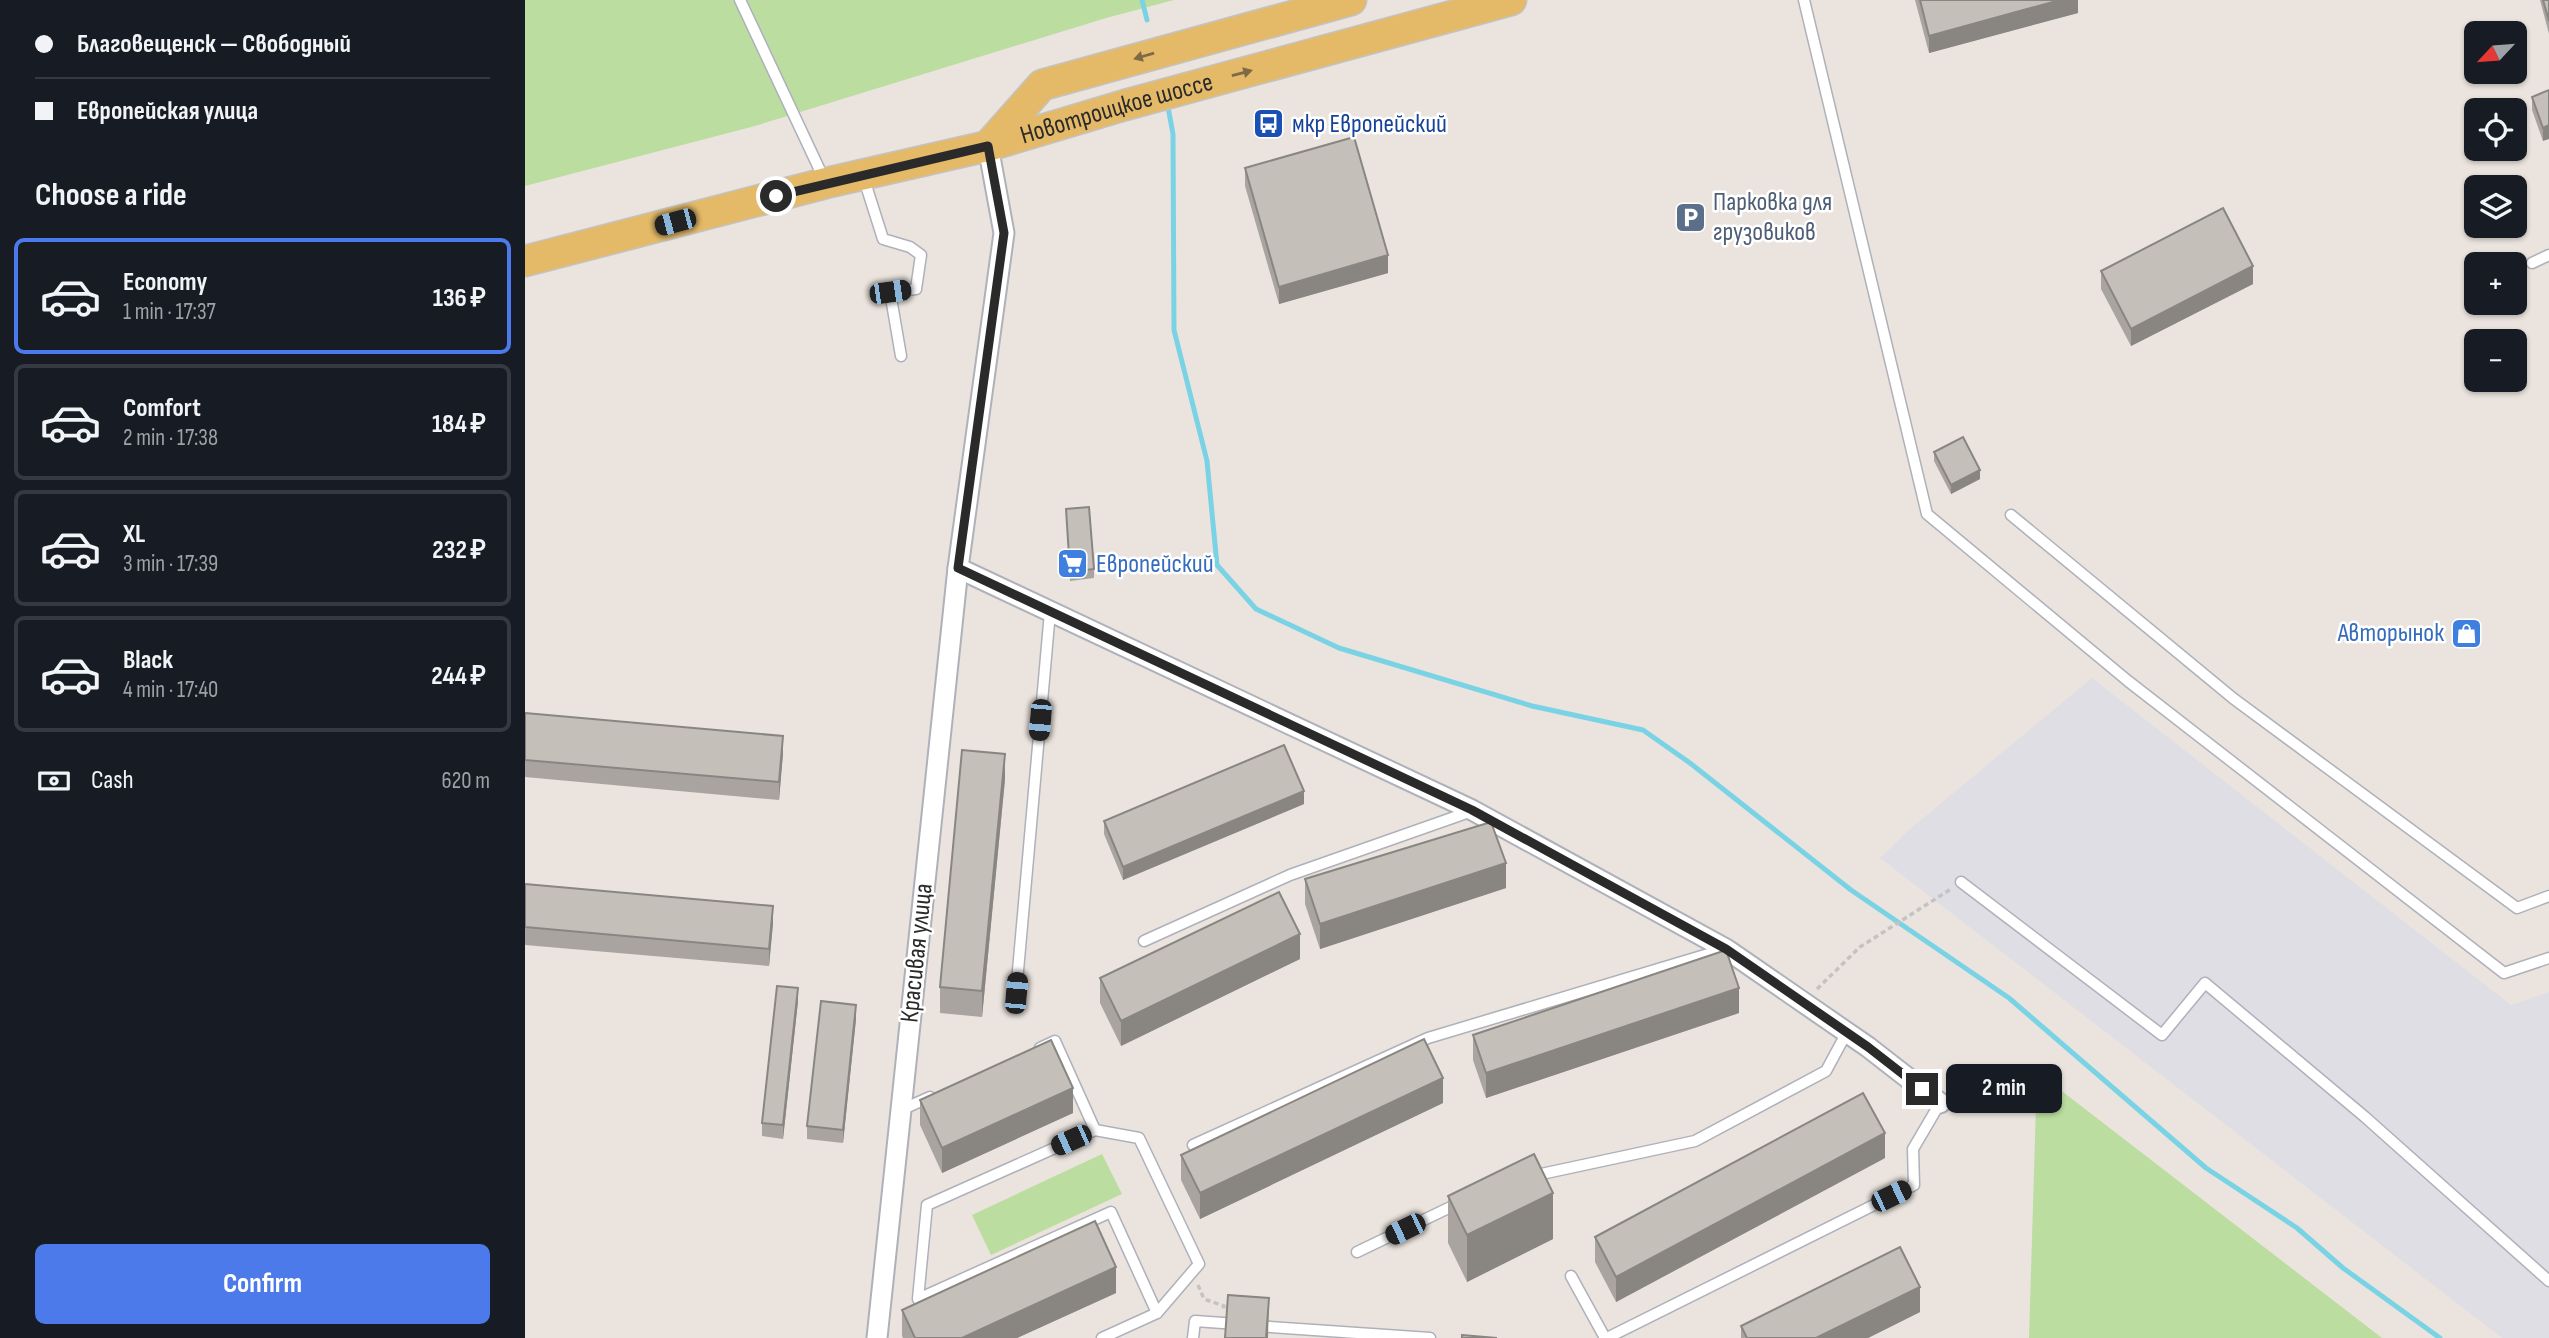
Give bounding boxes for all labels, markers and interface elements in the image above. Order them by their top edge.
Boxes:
north arrow [2464,21,2527,84]
map controls [2464,21,2527,392]
text: Благовещенск — Свободный [77,29,351,60]
one-way arrow [1133,51,1154,61]
street label: Новотроицкое шоссе [1016,66,1216,151]
one-way arrow [1231,67,1253,78]
text: Европейская улица [77,96,258,127]
button: locate [2464,98,2527,161]
bus stop icon: мкр Европейский [1252,107,1286,141]
place label: мкр Европейский [1292,109,1447,140]
button: layers [2464,175,2527,238]
text: Choose a ride [35,176,187,215]
route start [760,180,792,212]
place label: Парковка для грузовиков [1713,187,1832,248]
parking icon: Парковка для грузовиков [1673,200,1707,234]
car [652,206,699,238]
button: + [2464,252,2527,315]
icon: car [39,265,102,328]
text: Economy [123,267,207,298]
car [868,279,913,305]
text: 136 ₽ [433,283,486,314]
text: 1 min · 17:37 [123,298,216,326]
button: − [2464,329,2527,392]
icon: car [39,391,102,454]
text: Comfort [123,393,201,424]
text: 184 ₽ [432,409,486,440]
text: 2 min · 17:38 [123,424,218,452]
icon: car [39,517,102,580]
text: XL [123,519,145,550]
text: 232 ₽ [432,535,486,566]
supermarket icon: Европейский [1056,547,1090,581]
place label: Европейский [1096,549,1214,580]
text: 3 min · 17:39 [123,550,218,578]
shop icon: Авторынок [2450,616,2484,650]
place label: Авторынок [2337,618,2444,649]
icon: car [39,643,102,706]
text: Black [123,645,173,676]
text: 244 ₽ [431,661,486,692]
text: 4 min · 17:40 [123,676,218,704]
car [1028,698,1053,742]
icon: cash [35,762,73,800]
text: Cash [91,765,134,796]
text: 620 m [442,767,490,795]
street label: Красивая улица [894,882,940,1024]
car [1004,971,1029,1015]
callout: 2 min [1947,1064,2062,1114]
route end [1906,1073,1938,1105]
text: 2 min [1982,1074,2026,1102]
car [1048,1122,1095,1158]
car [1868,1177,1915,1215]
car [1382,1210,1429,1248]
button: Confirm [35,1244,490,1324]

